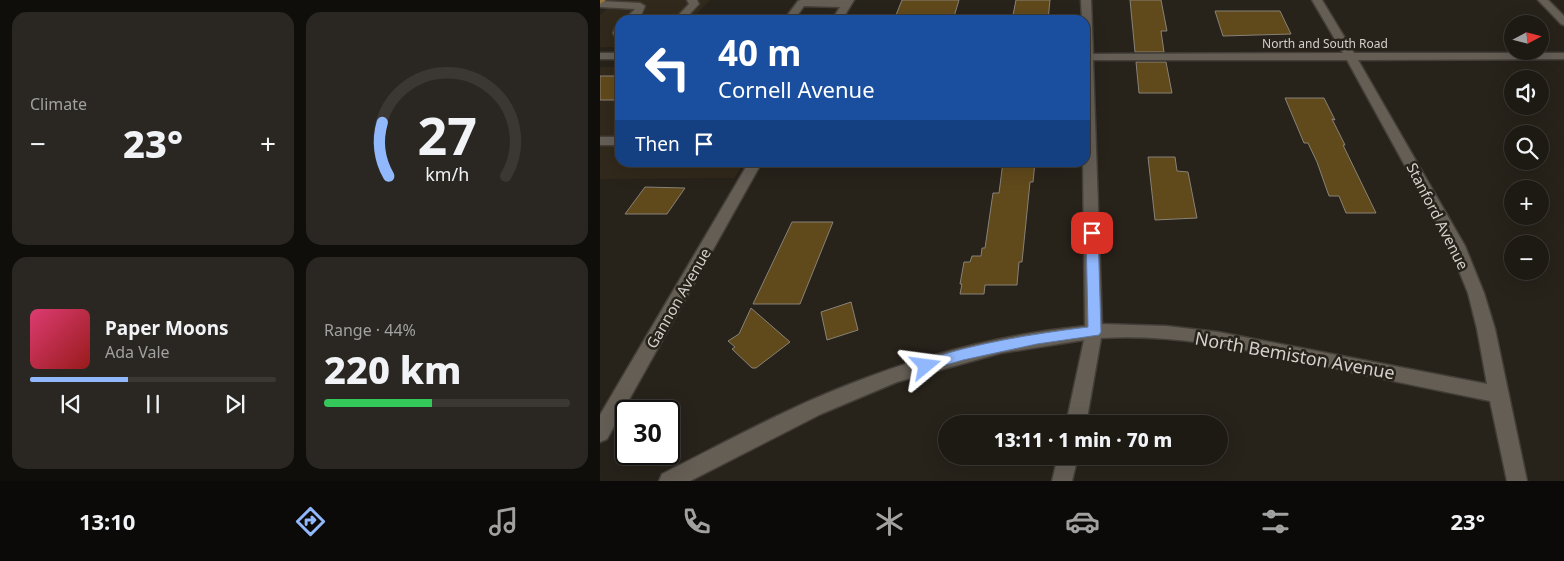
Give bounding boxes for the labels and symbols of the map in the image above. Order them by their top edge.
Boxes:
north arrow [1504,15,1549,60]
street label: North and South Road [1262,35,1388,52]
street label: Stanford Avenue [1402,159,1474,273]
pin [1071,212,1113,254]
street label: Gannon Avenue [641,244,715,352]
street label: North Bemiston Avenue [1193,326,1397,384]
position arrow [899,339,951,391]
speed limit sign: 30 [615,400,680,465]

